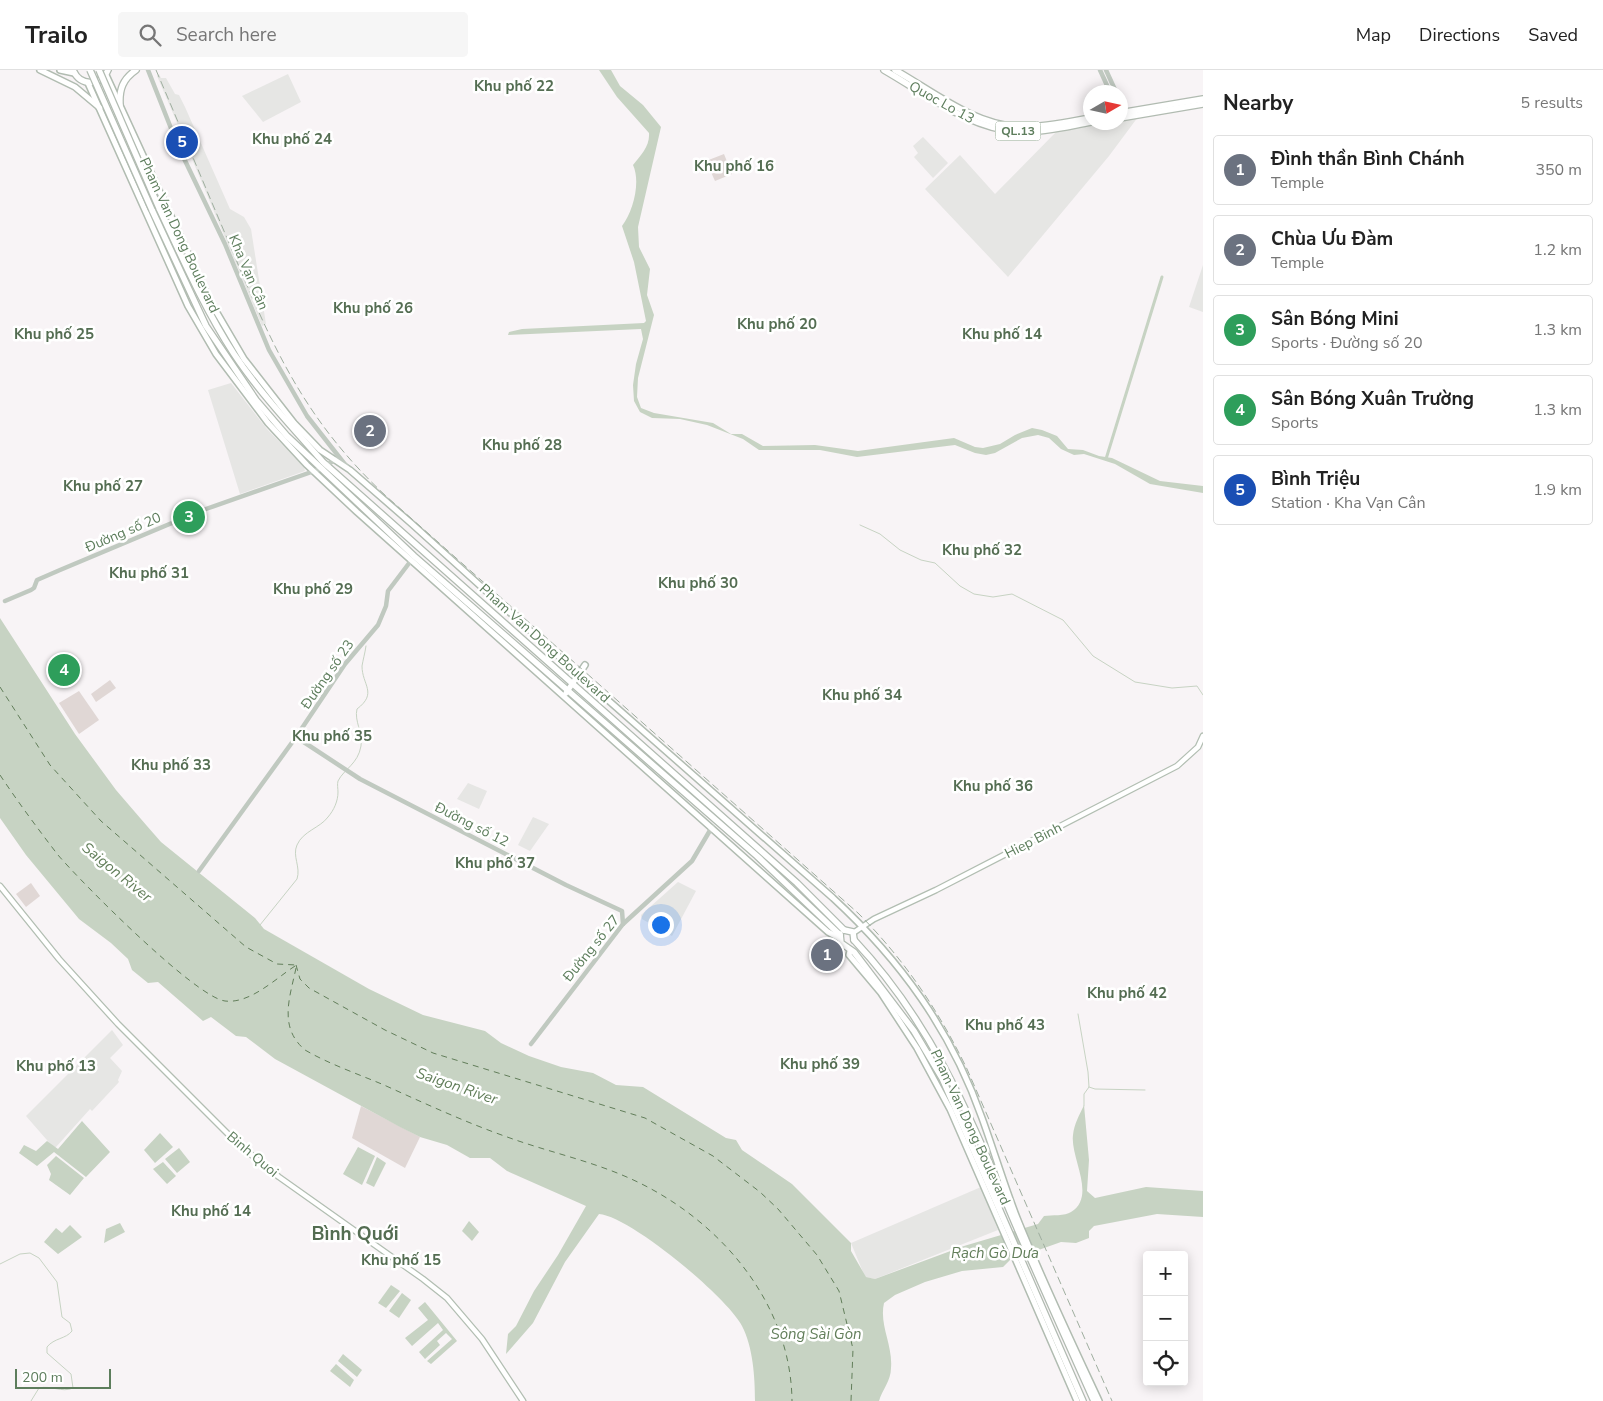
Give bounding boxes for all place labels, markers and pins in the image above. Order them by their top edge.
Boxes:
pin: 5 [166,123,198,161]
pin: 2 [354,412,386,450]
pin: 3 [173,498,205,536]
pin: 4 [48,651,80,689]
pin: 1 [811,936,843,974]

